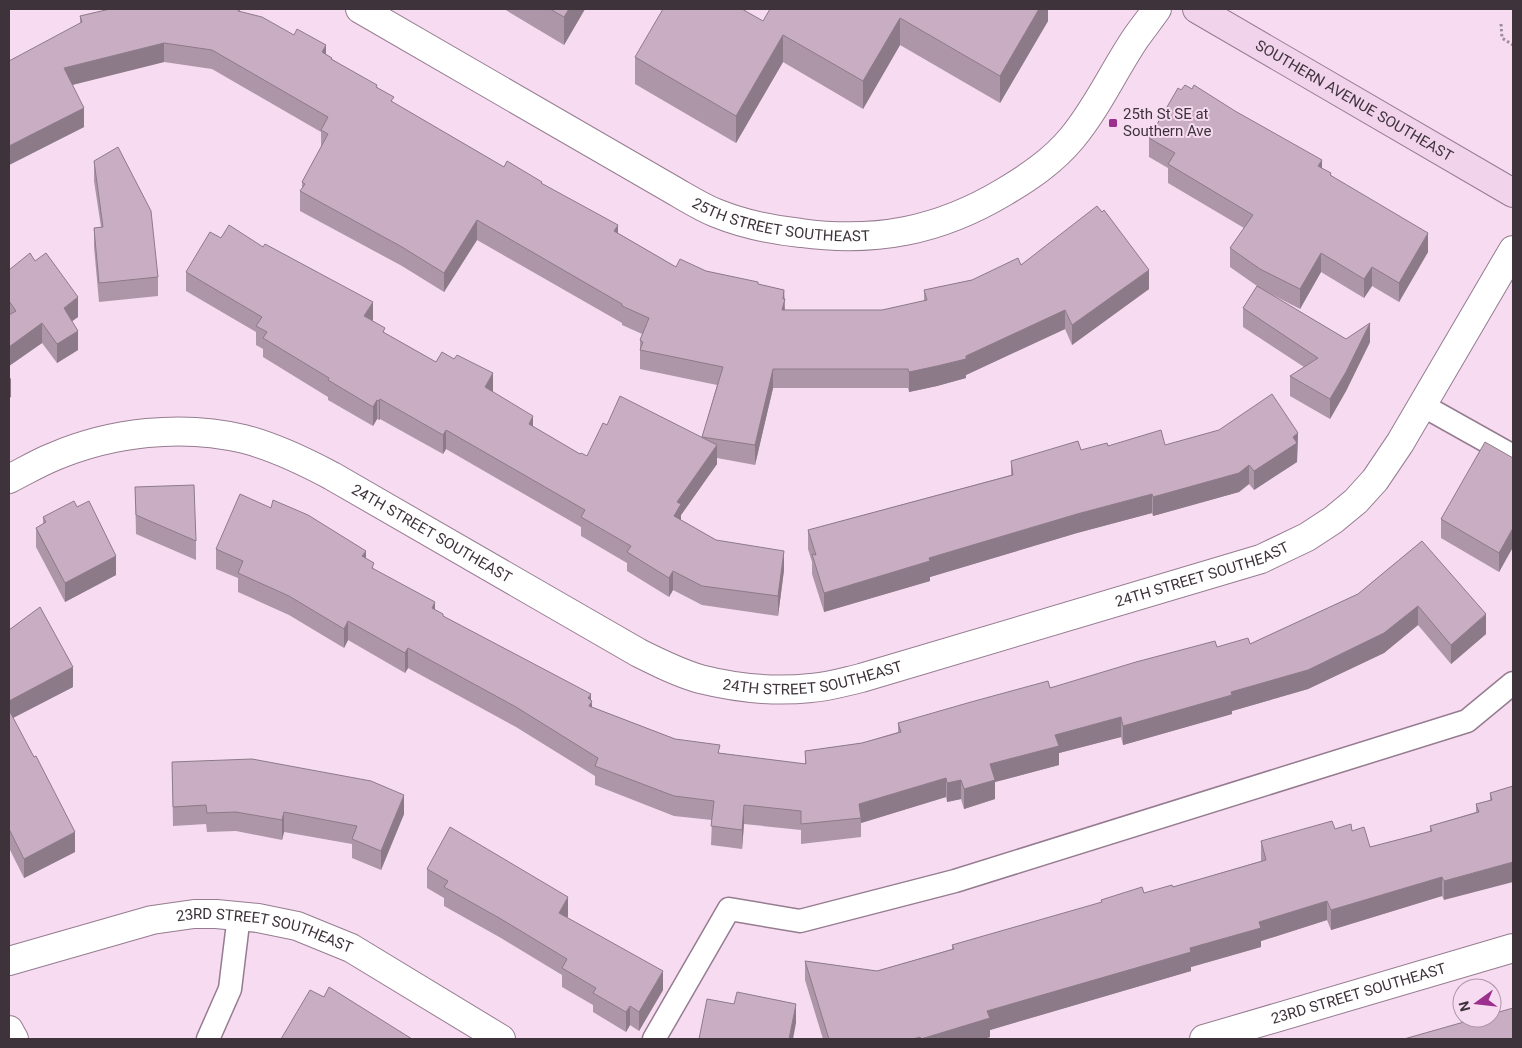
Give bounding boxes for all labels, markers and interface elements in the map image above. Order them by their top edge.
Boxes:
street label: SOUTHERN AVENUE SOUTHEAST [1252,36,1456,165]
place label: 25th St SE at Southern Ave [1123,105,1212,140]
marker: 25th St SE at Southern Ave [1107,117,1119,129]
street label: 25TH STREET SOUTHEAST [689,194,870,245]
street label: 24TH STREET SOUTHEAST [348,480,515,587]
street label: 24TH STREET SOUTHEAST [1113,538,1292,611]
street label: 24TH STREET SOUTHEAST [721,657,904,699]
street label: 23RD STREET SOUTHEAST [175,905,355,957]
street label: 23RD STREET SOUTHEAST [1269,959,1448,1028]
north arrow [1452,978,1502,1028]
text: N [1455,1000,1473,1013]

